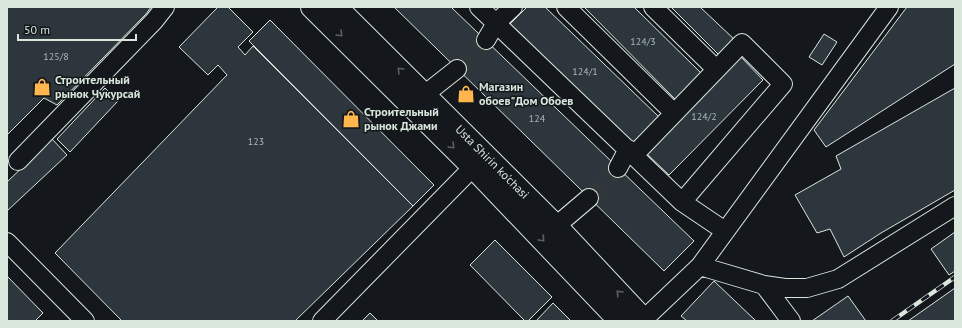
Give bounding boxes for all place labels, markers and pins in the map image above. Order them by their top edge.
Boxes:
place label: Строительный рынок Чукурсай [55,72,140,101]
shop icon: Строительный рынок Чукурсай [32,77,52,97]
place label: Магазин обоев"Дом Обоев [479,79,573,108]
shop icon: Магазин обоев"Дом Обоев [456,84,476,104]
place label: Строительный рынок Джами [364,104,439,133]
shop icon: Строительный рынок Джами [341,109,361,129]

